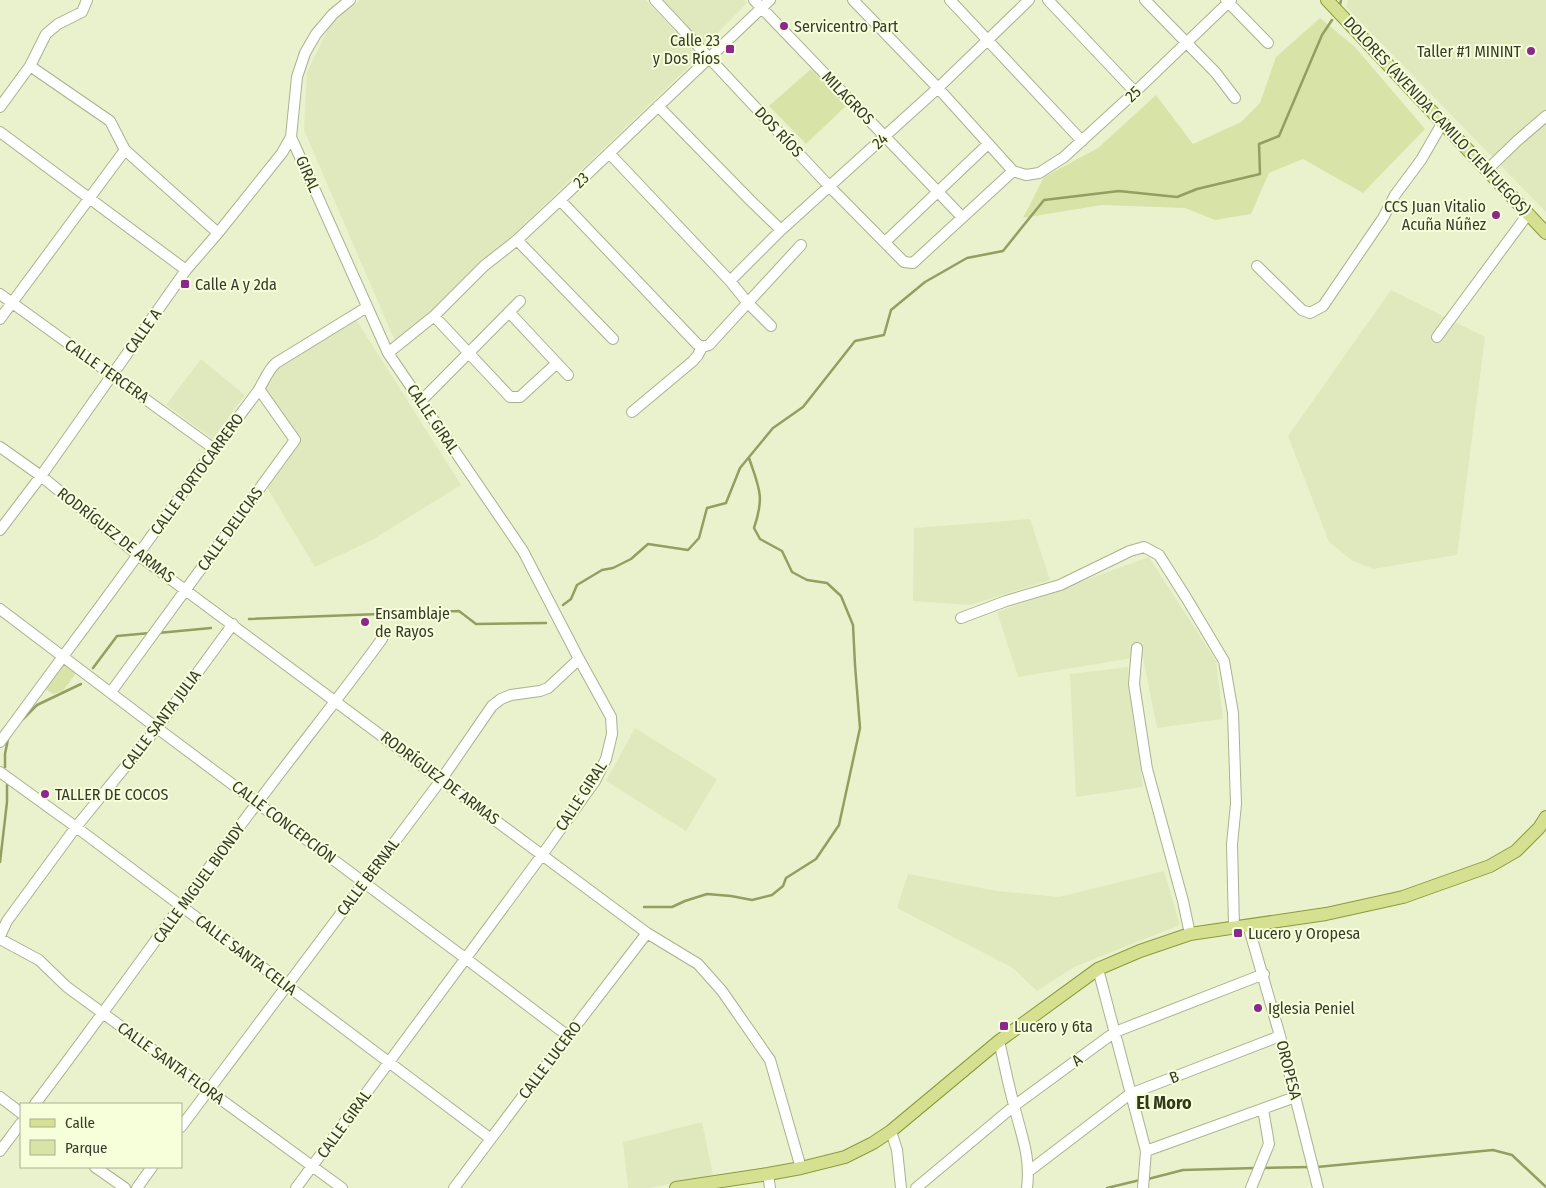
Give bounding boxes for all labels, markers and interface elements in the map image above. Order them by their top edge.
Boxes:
street label: DOLORES (AVENIDA CAMILO CIENFUEGOS) [1340,13,1534,219]
place label: Servicentro Part [794,17,899,36]
marker: Servicentro Part [778,20,790,32]
place label: Calle 23 y Dos Ríos [653,31,720,68]
place label: Taller #1 MININT [1417,42,1522,61]
marker: Calle 23 y Dos Ríos [724,43,736,55]
marker: Taller #1 MININT [1525,45,1537,57]
street label: MILAGROS [818,67,878,129]
street label: 25 [1121,82,1145,106]
street label: DOS RÍOS [751,103,807,161]
street label: 24 [868,129,892,153]
street label: GIRAL [292,153,324,195]
street label: 23 [569,168,593,192]
place label: CCS Juan Vitalio Acuña Núñez [1384,197,1486,234]
marker: CCS Juan Vitalio Acuña Núñez [1490,209,1502,221]
place label: Calle A y 2da [195,275,277,294]
marker: Calle A y 2da [179,278,191,290]
street label: CALLE A [121,304,166,357]
street label: CALLE TERCERA [61,335,153,407]
street label: CALLE GIRAL [403,381,463,457]
street label: CALLE PORTOCARRERO [146,409,248,539]
street label: RODRÍGUEZ DE ARMAS [54,483,178,587]
street label: CALLE DELICIAS [193,483,267,575]
place label: Ensamblaje de Rayos [375,604,450,641]
marker: Ensamblaje de Rayos [359,616,371,628]
street label: CALLE SANTA JULIA [117,666,205,774]
street label: RODRÍGUEZ DE ARMAS [377,727,503,829]
street label: CALLE GIRAL [551,757,611,835]
street label: CALLE CONCEPCIÓN [228,777,340,867]
place label: TALLER DE COCOS [55,785,168,804]
marker: TALLER DE COCOS [39,788,51,800]
street label: CALLE MIGUEL BIONDY [149,819,249,947]
street label: CALLE BERNAL [333,834,403,920]
street label: CALLE SANTA CELIA [192,911,301,1000]
place label: Lucero y Oropesa [1248,924,1361,943]
marker: Lucero y Oropesa [1232,927,1244,939]
place label: Iglesia Peniel [1268,999,1355,1018]
marker: Iglesia Peniel [1252,1002,1264,1014]
street label: CALLE LUCERO [515,1017,585,1103]
place label: Lucero y 6ta [1014,1017,1093,1036]
street label: CALLE SANTA FLORA [114,1018,229,1108]
marker: Lucero y 6ta [998,1020,1010,1032]
street label: OROPESA [1272,1038,1306,1102]
street label: A [1068,1049,1086,1070]
street label: B [1167,1066,1182,1087]
street label: CALLE GIRAL [313,1086,375,1162]
district label: El Moro [1136,1092,1192,1114]
legend [20,1103,182,1168]
text: Calle [65,1114,95,1132]
text: Parque [65,1139,108,1157]

